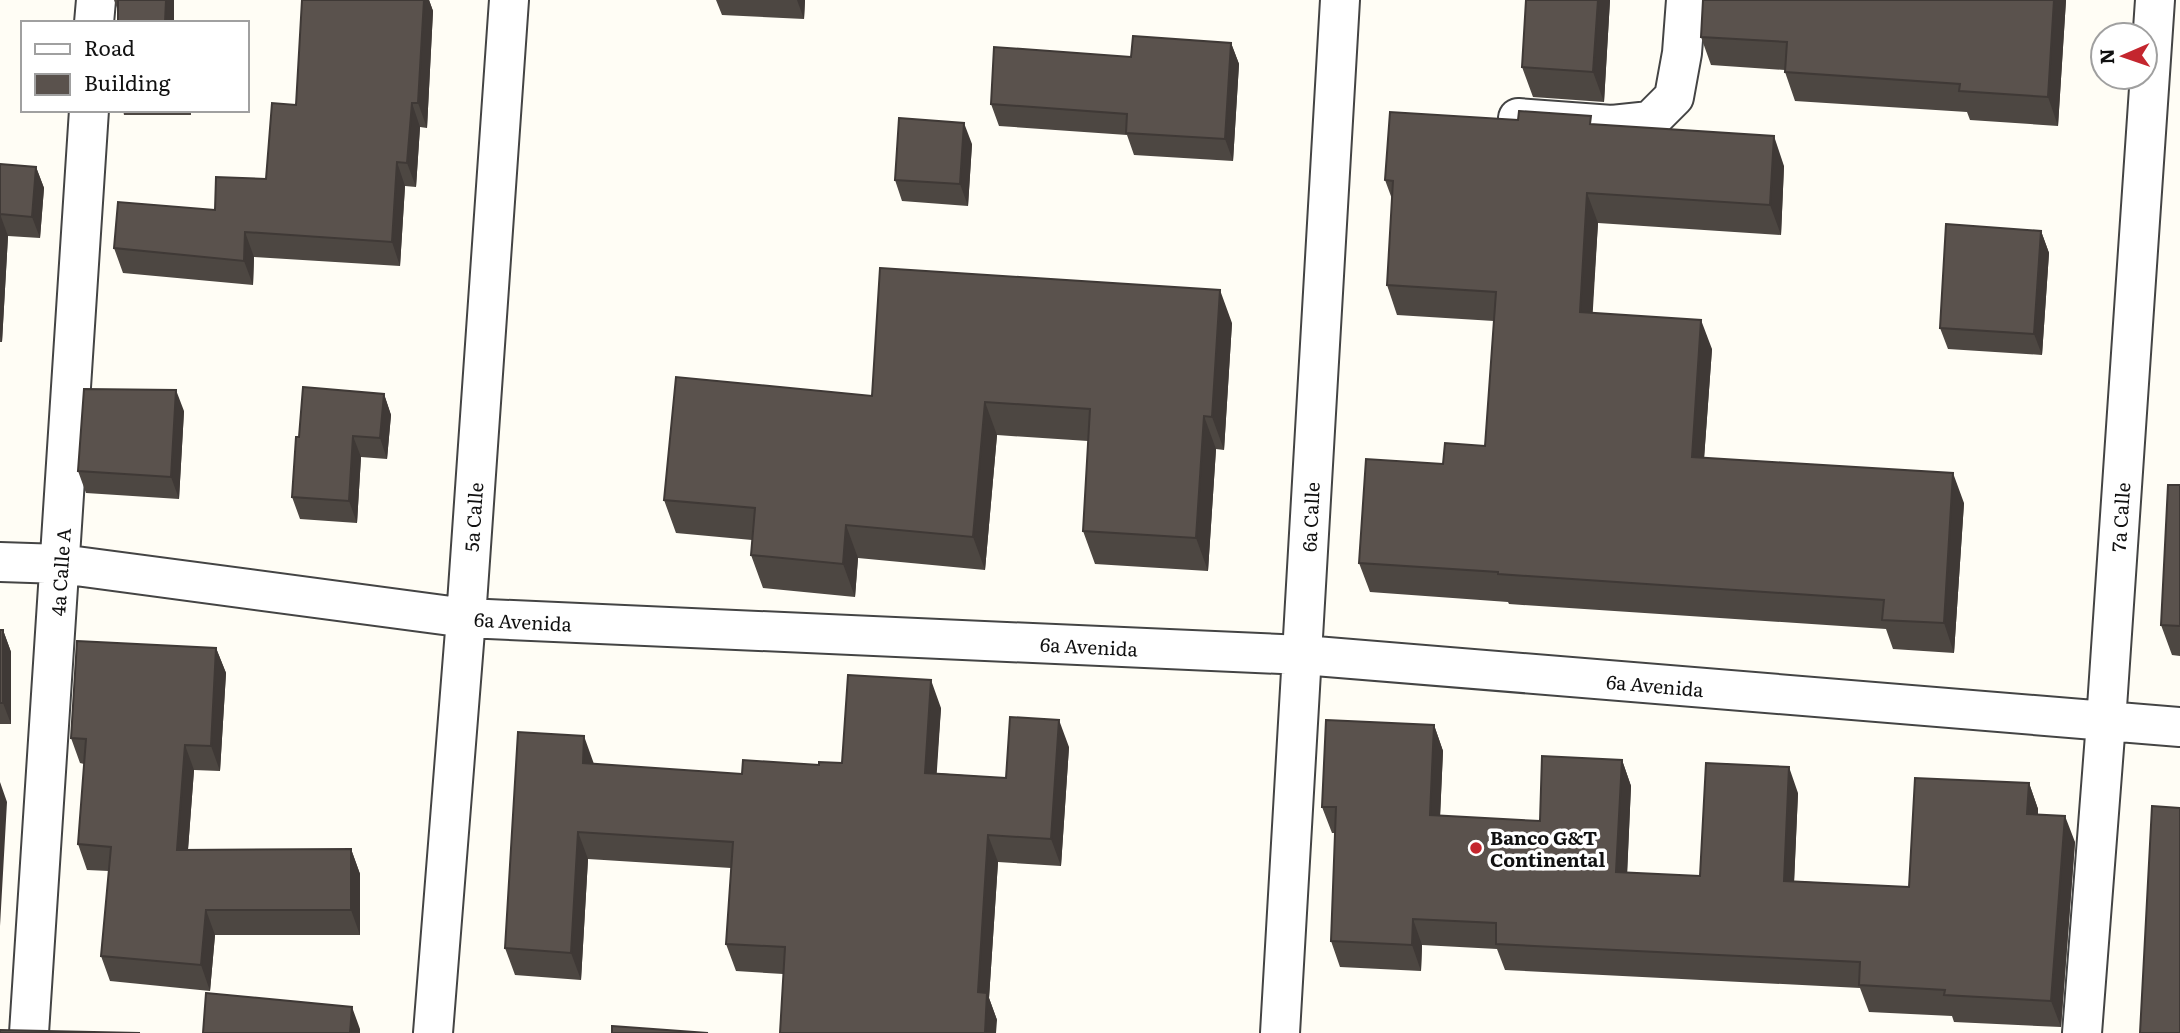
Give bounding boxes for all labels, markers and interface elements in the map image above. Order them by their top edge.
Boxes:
legend [21,21,248,112]
north arrow [2089,21,2159,91]
text: Road [84,31,135,62]
text: N [2092,48,2120,65]
text: Building [84,66,171,97]
street label: 5a Calle [457,481,489,553]
street label: 6a Calle [1294,481,1326,553]
street label: 7a Calle [2104,481,2136,553]
street label: 4a Calle A [43,527,77,617]
street label: 6a Avenida [473,604,573,638]
street label: 6a Avenida [1039,629,1139,663]
street label: 6a Avenida [1605,667,1706,703]
place label: Banco G&T Continental [1490,823,1605,873]
marker: Banco G&T Continental [1468,840,1484,856]

